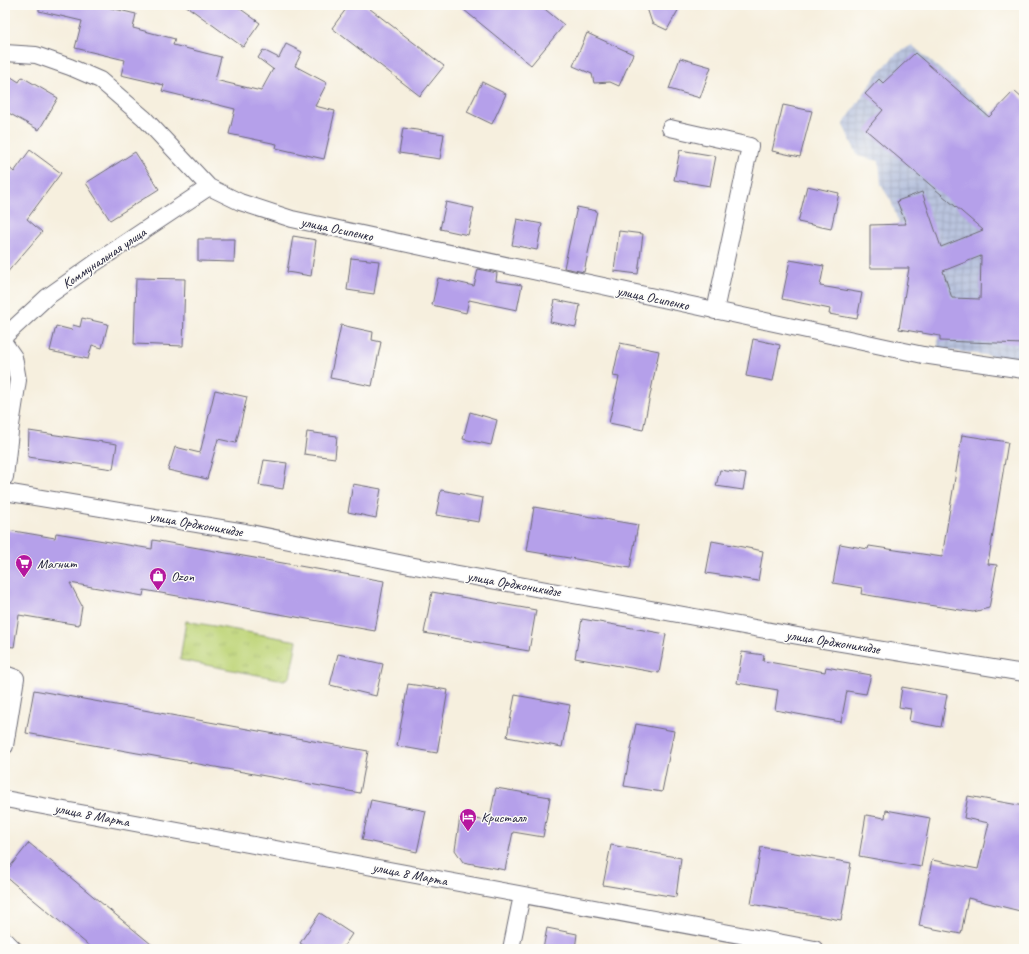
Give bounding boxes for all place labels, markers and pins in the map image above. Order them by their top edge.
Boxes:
supermarket icon: Магнит [14,553,34,578]
place label: Магнит [37,555,78,572]
shop icon: Ozon [148,566,168,591]
place label: Ozon [171,568,195,585]
hotel icon: Кристалл [458,807,478,832]
place label: Кристалл [481,809,527,826]

